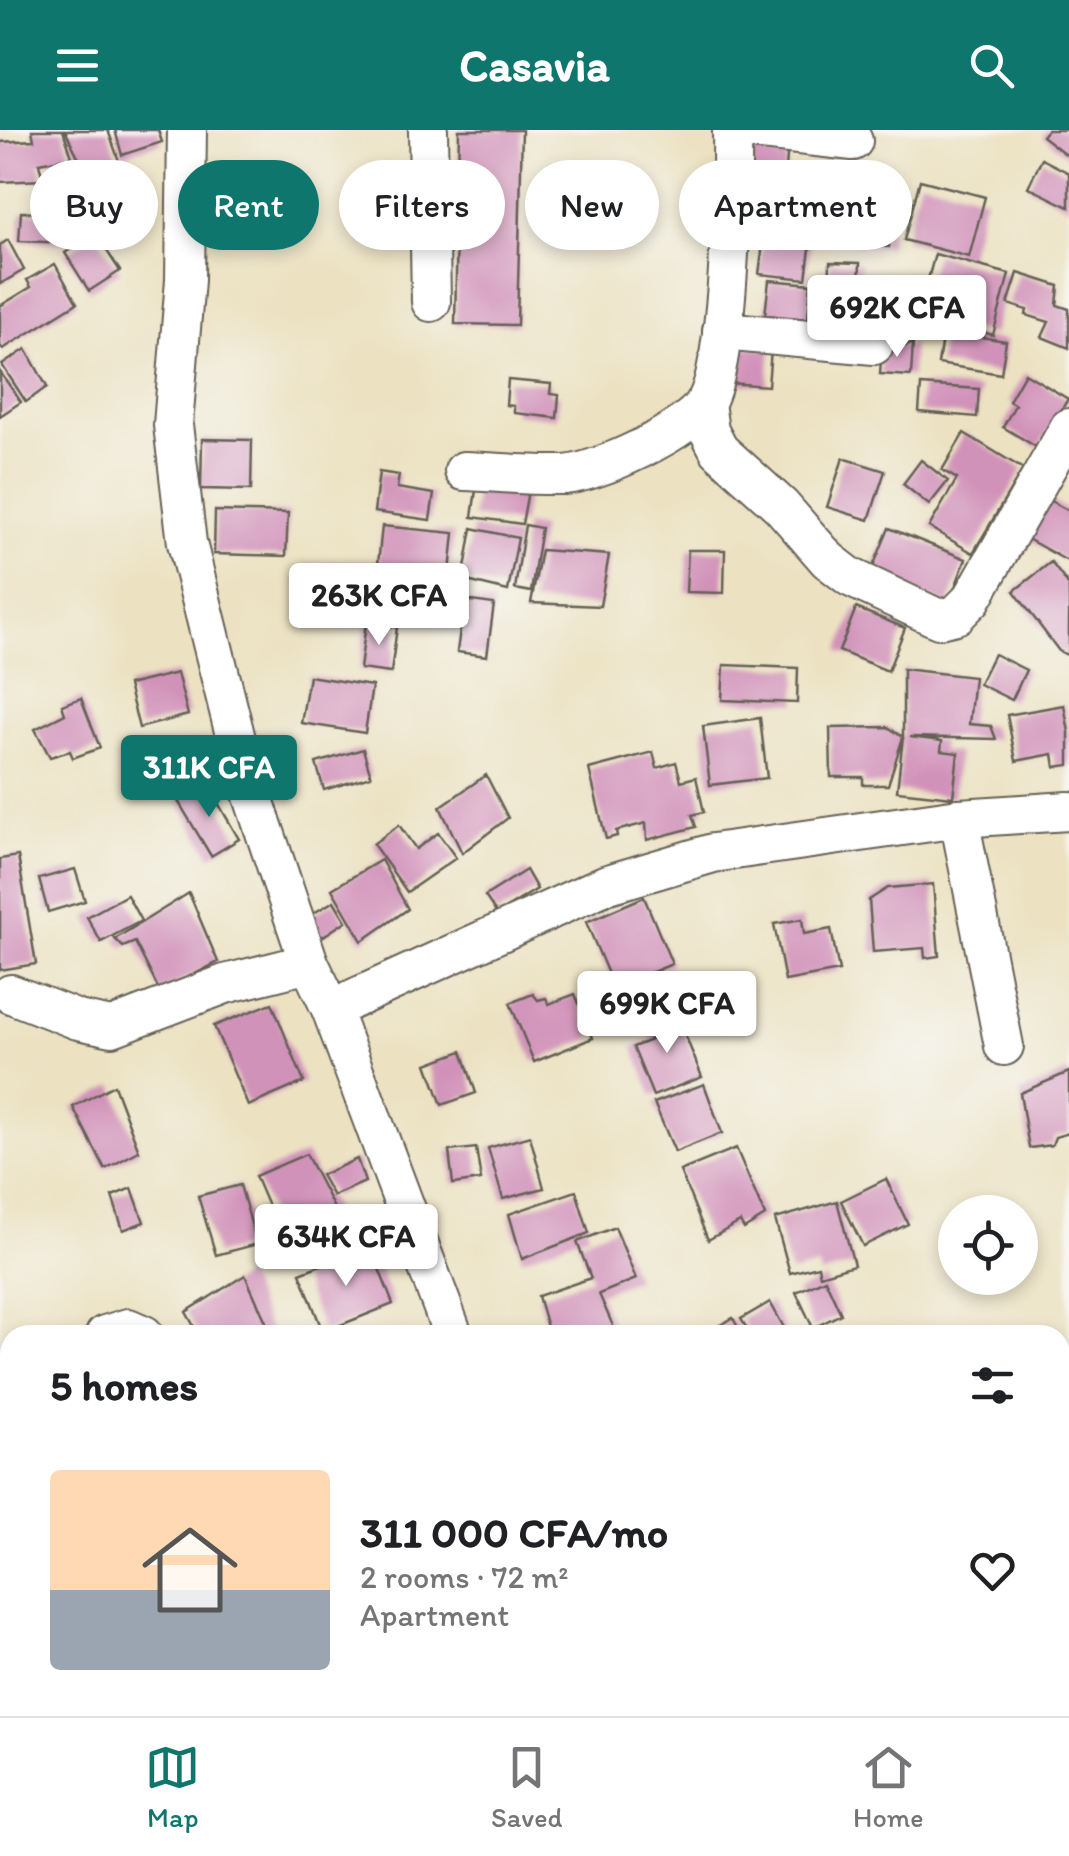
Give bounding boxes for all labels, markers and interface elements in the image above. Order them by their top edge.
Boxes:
icon: menu [50,38,105,93]
text: Casavia [459,38,610,92]
icon: search [964,38,1019,93]
chip: Buy [30,160,158,250]
chip: Rent [178,160,319,250]
chip: Filters [339,160,505,250]
chip: New [525,160,659,250]
chip: Apartment [679,160,912,250]
pin: 692K CFA [794,275,1000,360]
text: 692K CFA [829,288,965,326]
pin: 263K CFA [276,563,482,648]
text: 263K CFA [311,576,447,614]
pin: 311K CFA [106,735,312,820]
text: 311K CFA [143,748,275,786]
pin: 699K CFA [564,971,770,1056]
text: 699K CFA [599,984,735,1022]
map controls [938,1195,1038,1295]
button: locate [938,1195,1038,1295]
pin: 634K CFA [243,1204,449,1289]
text: 634K CFA [277,1217,415,1255]
icon: filters [965,1358,1020,1413]
text: 5 homes [50,1360,198,1411]
text: 311 000 CFA/mo [360,1507,668,1558]
icon: home [130,1510,250,1630]
icon: heart [965,1543,1020,1598]
text: 2 rooms · 72 m² [360,1558,568,1596]
text: Apartment [360,1596,509,1634]
tab: Map [145,1740,200,1834]
tab: Saved [491,1740,562,1834]
tab: Home [853,1740,924,1834]

